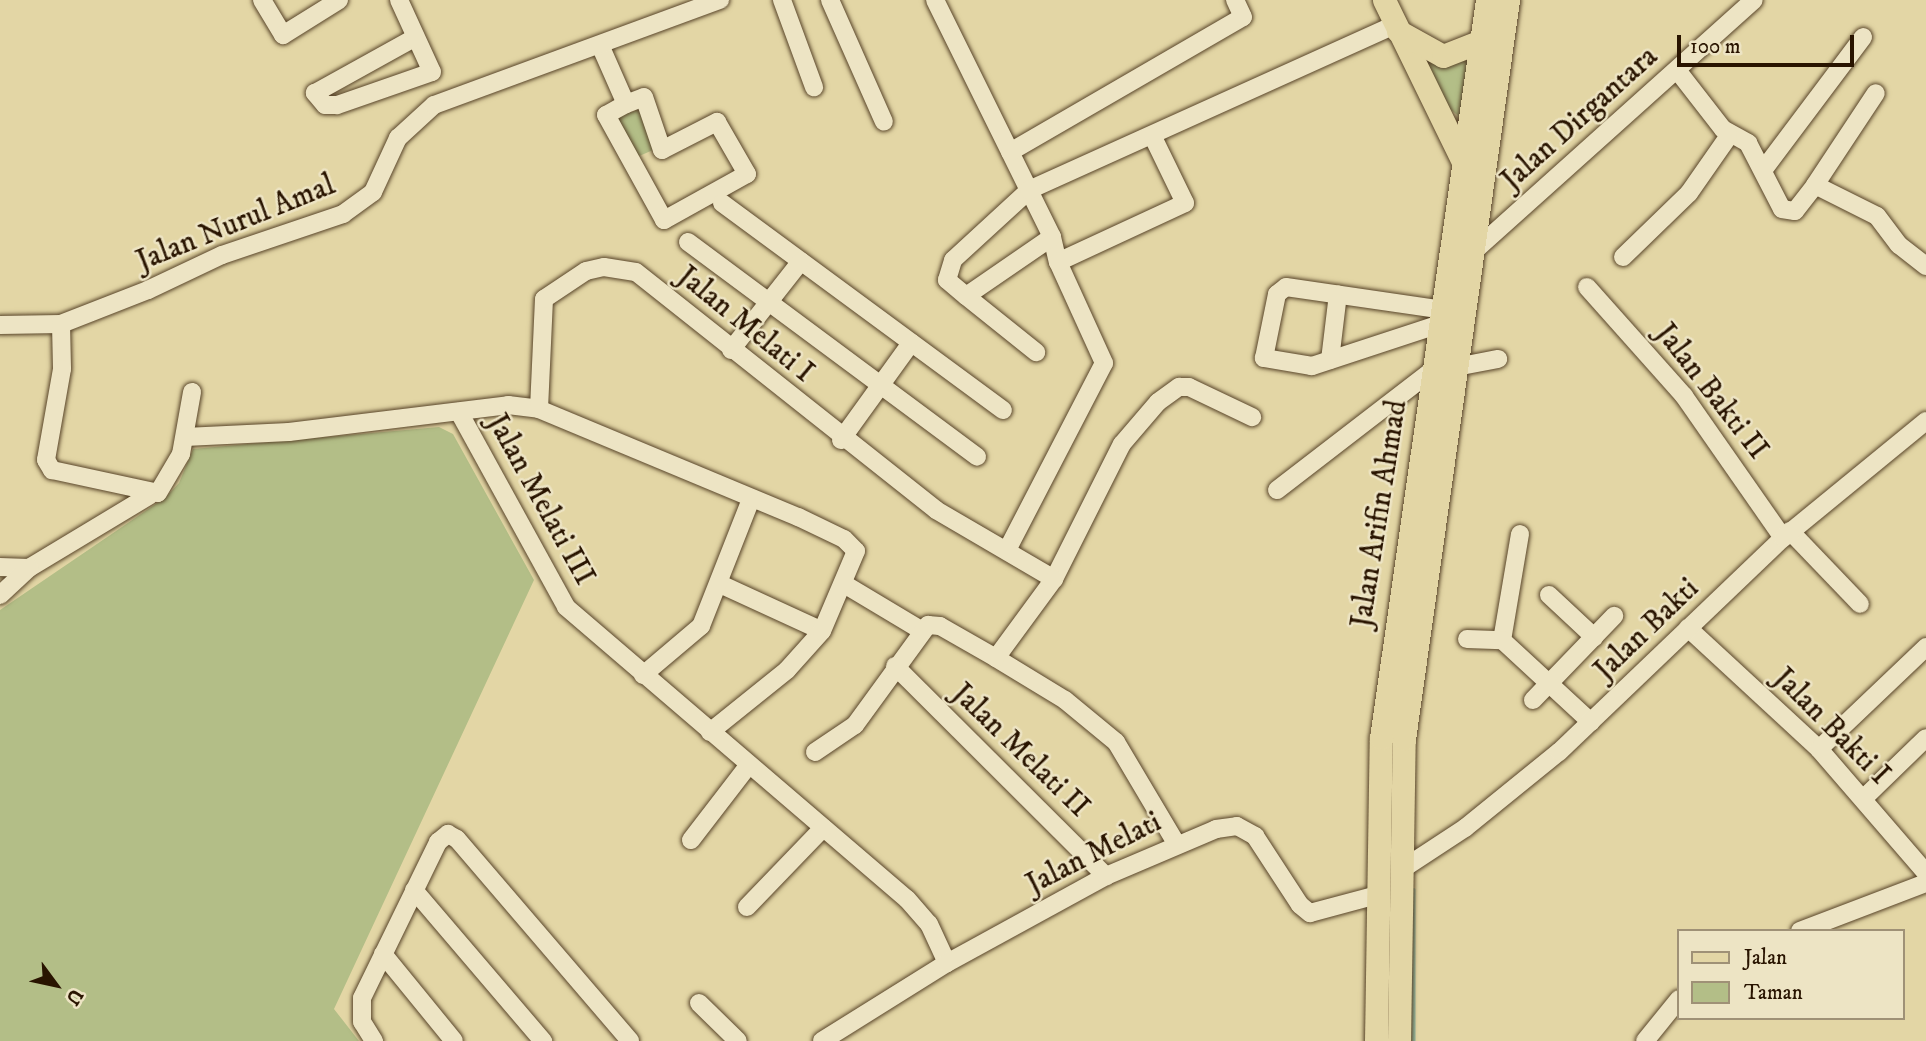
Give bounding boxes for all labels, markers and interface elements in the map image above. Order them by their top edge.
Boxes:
scale bar [1681,21,1858,65]
text: 100 m [1690,34,1741,60]
street label: Jalan Dirgantara [1494,39,1666,199]
street label: Jalan Nurul Amal [131,168,341,280]
street label: Jalan Melati I [669,259,821,391]
street label: Jalan Bakti II [1647,317,1775,467]
street label: Jalan Arifin Ahmad [1344,398,1416,630]
street label: Jalan Melati III [478,408,602,592]
street label: Jalan Bakti [1587,571,1707,689]
street label: Jalan Bakti I [1765,661,1897,793]
street label: Jalan Melati II [944,676,1096,826]
street label: Jalan Melati [1021,805,1167,903]
legend [1678,929,1905,1020]
text: Jalan [1744,945,1787,971]
north arrow [21,950,91,1020]
text: Taman [1744,980,1803,1006]
text: U [60,984,88,1009]

